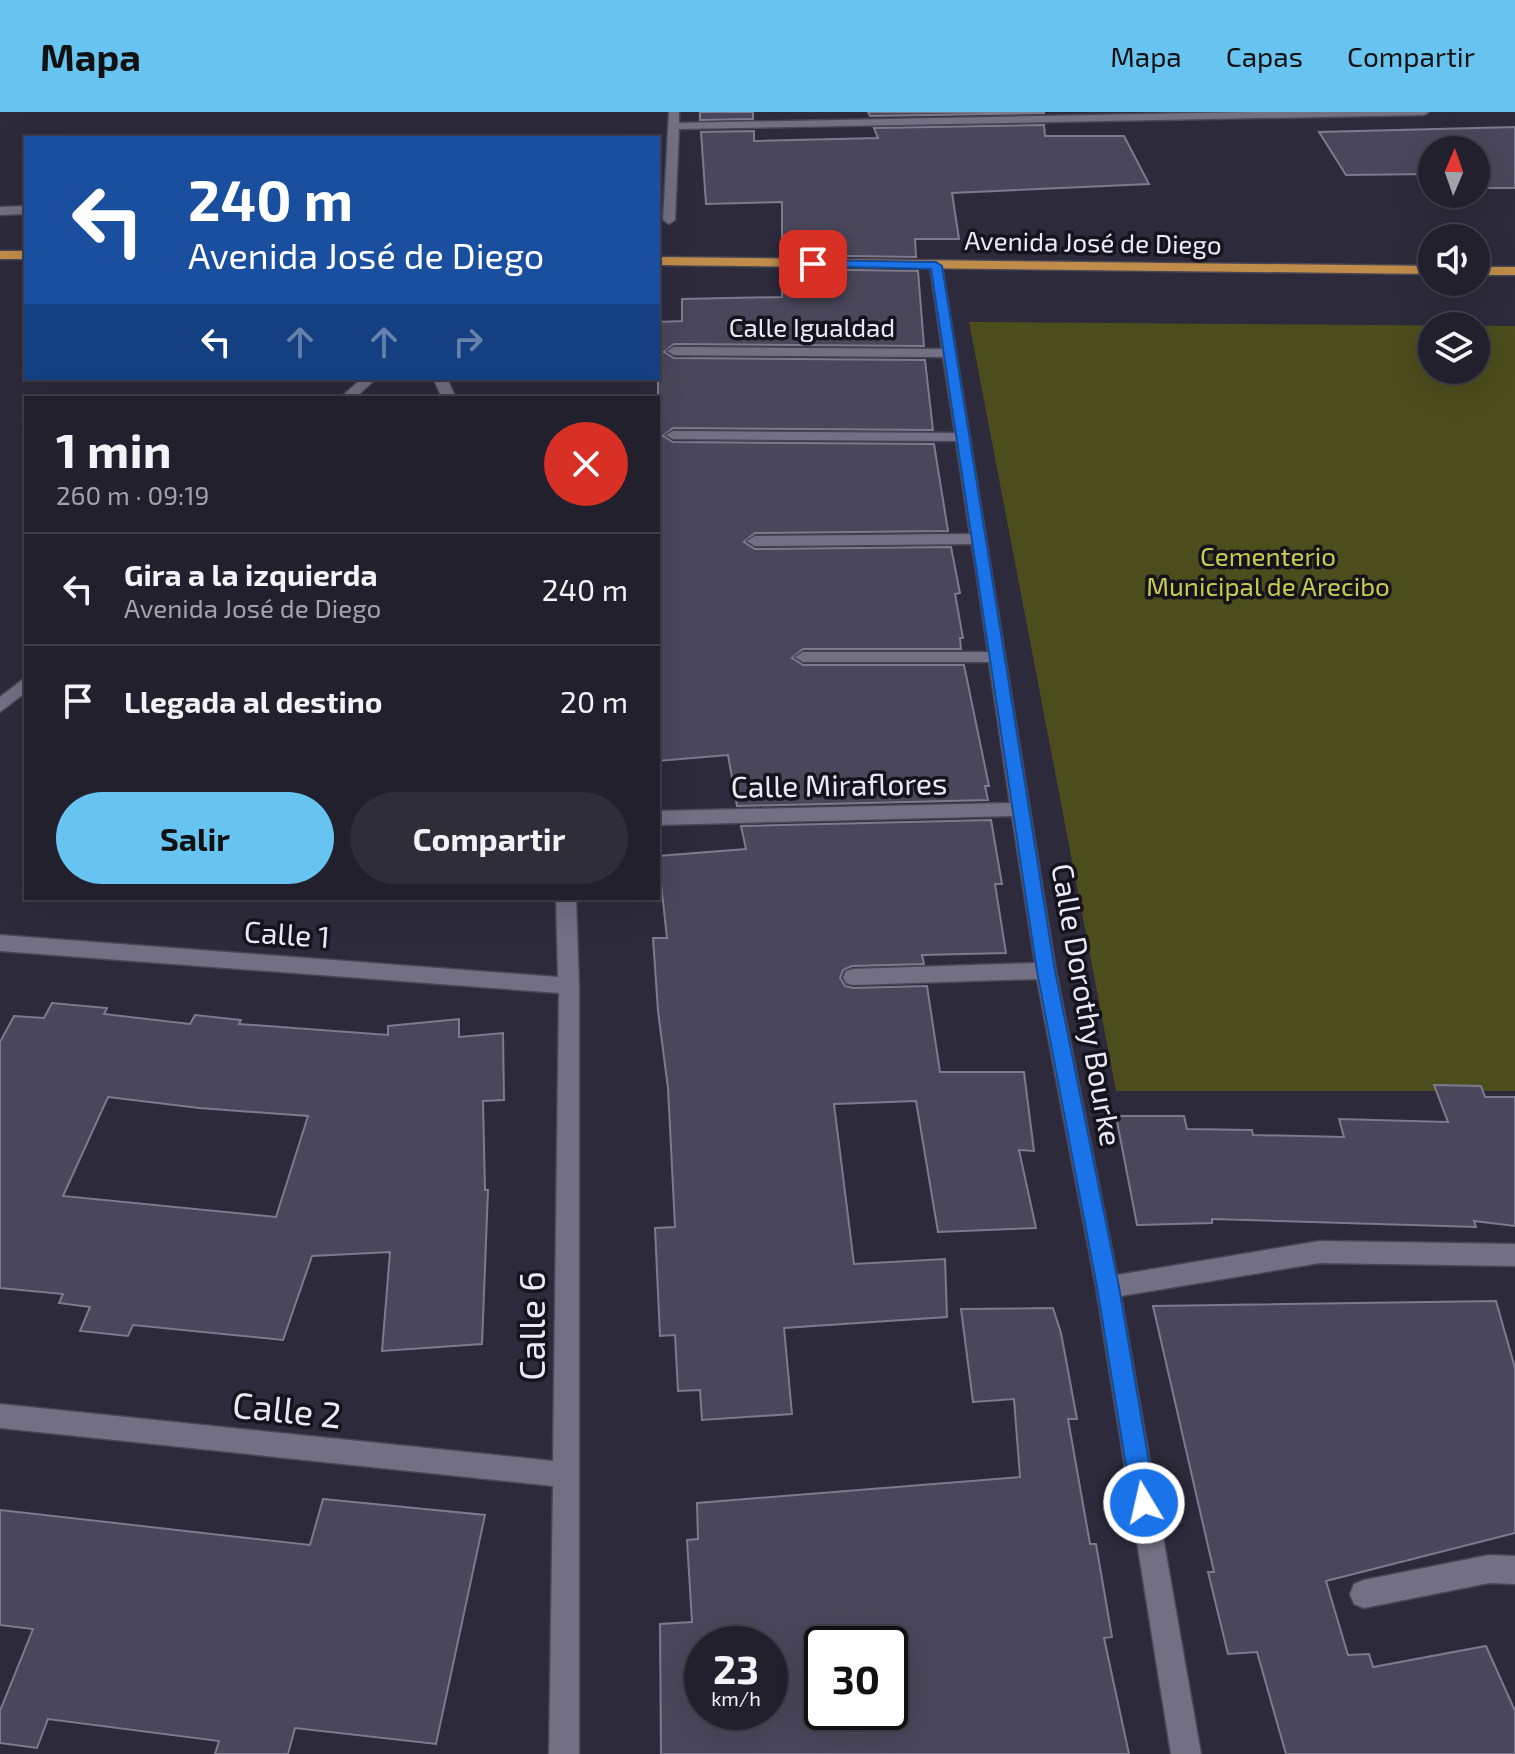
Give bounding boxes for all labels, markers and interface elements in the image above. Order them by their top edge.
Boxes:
text: Mapa [40,33,141,79]
text: Mapa [1110,39,1182,73]
text: Capas [1226,39,1303,73]
text: Compartir [1347,39,1475,73]
north arrow [1418,136,1490,208]
map controls [1418,136,1490,384]
text: 240 m [188,165,353,232]
icon: left [56,168,160,272]
street label: Avenida José de Diego [964,224,1222,259]
button: sound [1418,224,1490,296]
pin [779,230,847,298]
text: Avenida José de Diego [188,233,544,276]
icon: arrive [791,242,835,286]
street label: Calle Igualdad [729,311,895,342]
button: layers [1418,312,1490,384]
icon: left [194,320,238,364]
icon: ahead [278,320,322,364]
icon: ahead [362,320,406,364]
icon: right [446,320,490,364]
text: 1 min [56,420,172,478]
button: close [544,422,628,506]
text: 260 m · 09:19 [56,479,209,510]
park label: Cementerio Municipal de Arecibo [1146,540,1390,601]
text: Gira a la izquierda [124,556,378,592]
icon: left [56,567,100,611]
text: 240 m [542,571,628,607]
text: Avenida José de Diego [124,592,381,623]
icon: arrive [56,679,100,723]
text: Llegada al destino [124,683,383,719]
text: 20 m [560,683,628,719]
street label: Calle Miraflores [730,764,948,804]
button: Salir [56,792,334,884]
button: Compartir [350,792,628,884]
street label: Calle Dorothy Bourke [1045,861,1131,1149]
street label: Calle 1 [243,912,331,954]
street label: Calle 6 [509,1271,552,1381]
street label: Calle 2 [231,1381,344,1436]
position arrow [1102,1461,1186,1545]
speed limit sign: 30 [804,1626,908,1730]
text: 23 [713,1644,759,1692]
text: km/h [711,1686,761,1710]

